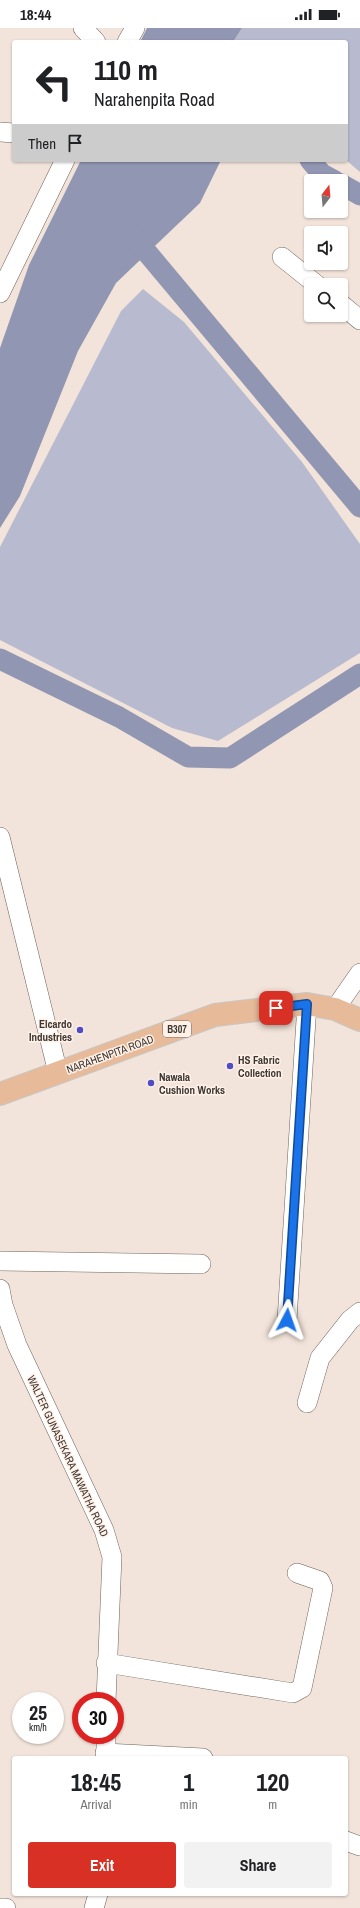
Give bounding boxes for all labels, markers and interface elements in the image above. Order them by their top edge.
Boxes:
text: 18:44 [20,4,51,25]
text: 110 m [94,51,158,89]
icon: left [28,56,80,108]
text: Narahenpita Road [94,87,215,112]
icon: arrive [64,132,86,154]
text: Then [28,133,56,154]
north arrow [304,174,348,218]
map controls [304,174,348,322]
button: sound [304,226,348,270]
button: search [304,278,348,322]
pin [259,991,293,1025]
icon: arrive [265,997,287,1019]
place label: Elcardo Industries [29,1017,72,1044]
road number: B307 [163,1021,191,1037]
marker: Elcardo Industries [75,1025,85,1035]
street label: NARAHENPITA ROAD [65,1032,155,1076]
place label: HS Fabric Collection [238,1053,282,1080]
marker: HS Fabric Collection [225,1061,235,1071]
place label: Nawala Cushion Works [159,1070,225,1097]
marker: Nawala Cushion Works [146,1078,156,1088]
position arrow [266,1299,308,1341]
street label: WALTER GUNASEKARA MAWATHA ROAD [24,1373,112,1539]
speed limit sign: 30 [72,1692,124,1744]
text: 25 [29,1699,47,1726]
text: km/h [29,1721,47,1734]
text: 18:45 [71,1766,121,1798]
text: 1 [183,1766,194,1798]
text: 120 [256,1766,289,1798]
text: Arrival [81,1796,111,1813]
text: min [180,1796,198,1813]
text: m [268,1796,277,1813]
button: Exit [28,1842,176,1888]
button: Share [184,1842,332,1888]

